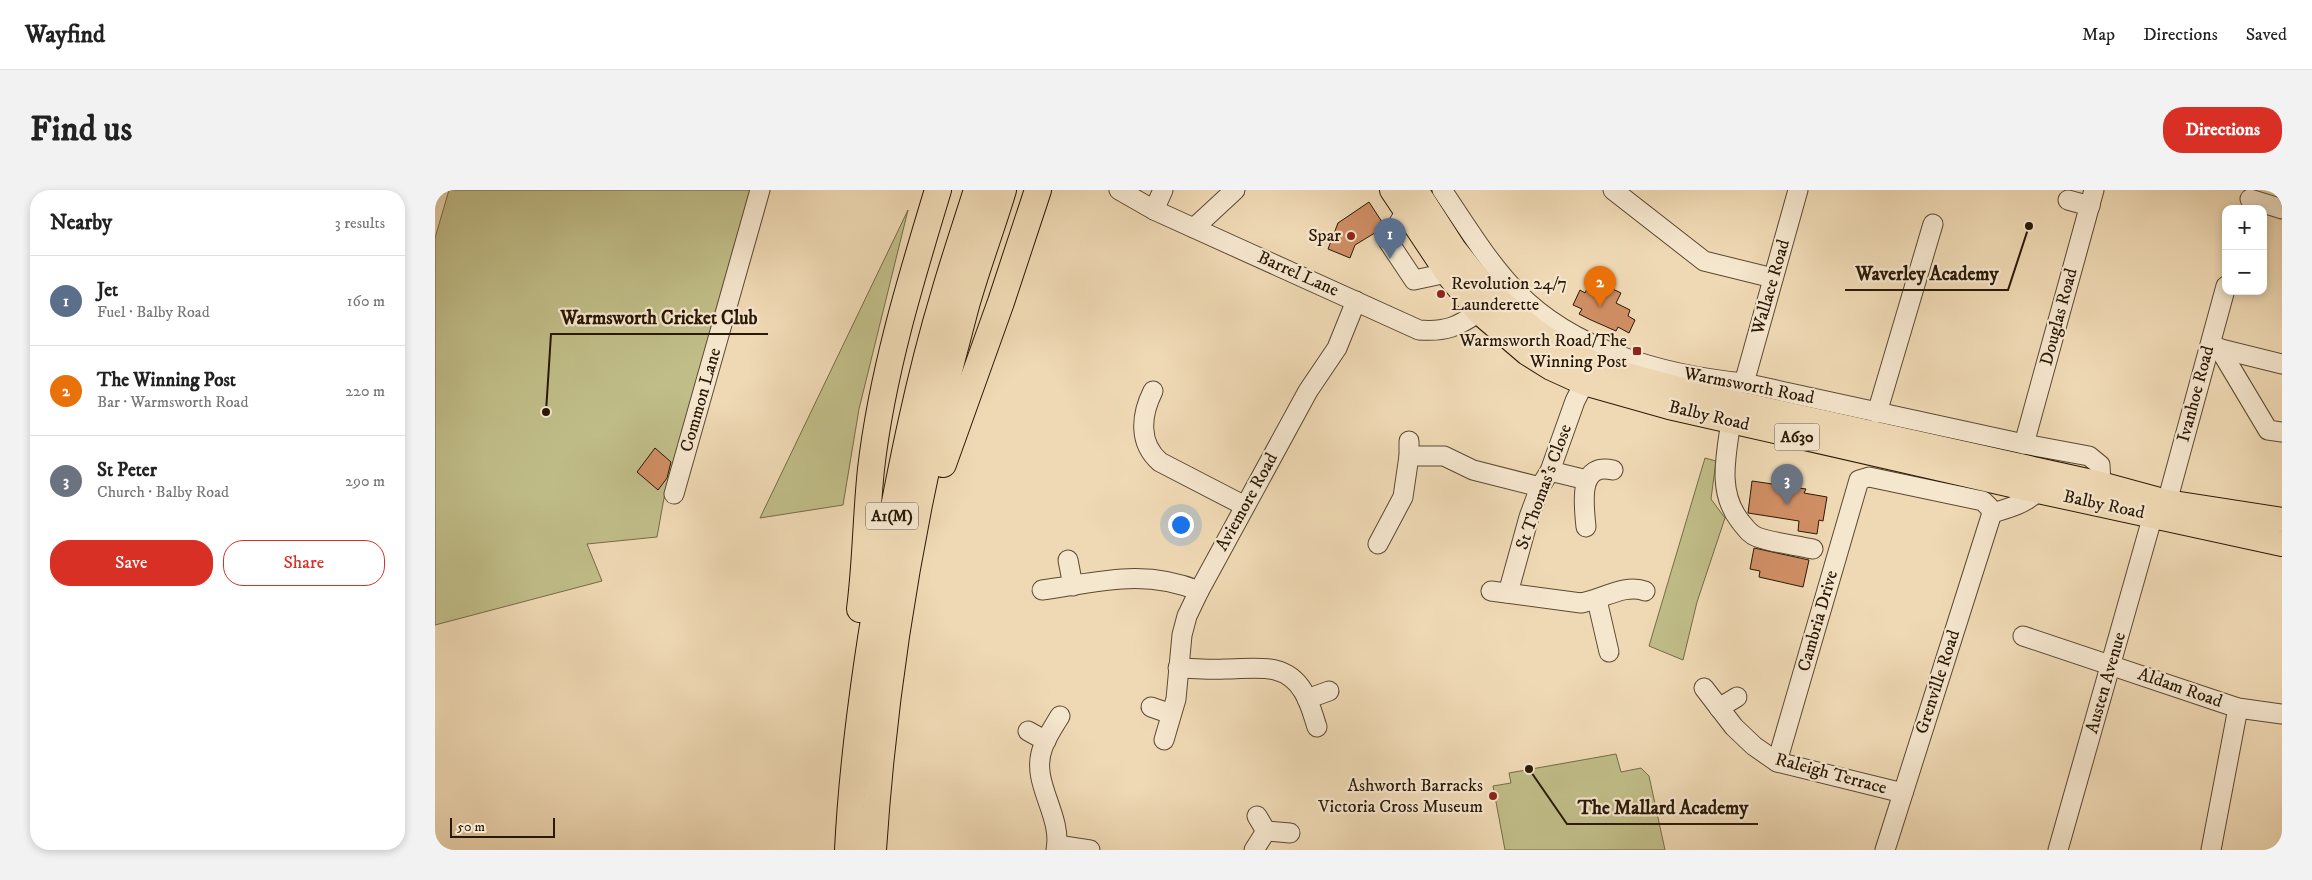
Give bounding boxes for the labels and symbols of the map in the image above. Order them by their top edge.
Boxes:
pin: 1 [1374,218,1406,259]
place label: Spar [1308,225,1341,247]
marker: Spar [1345,230,1357,242]
street label: Wallace Road [1747,237,1795,338]
street label: Barrel Lane [1254,246,1342,302]
callout: Waverley Academy [1845,256,2008,290]
text: Waverley Academy [1855,263,1999,286]
pin: 2 [1584,266,1616,307]
street label: Douglas Road [2035,266,2083,368]
place label: Revolution 24/7 Launderette [1451,273,1567,316]
marker: Revolution 24/7 Launderette [1435,288,1447,300]
callout: Warmsworth Cricket Club [551,300,768,334]
text: Warmsworth Cricket Club [560,307,758,330]
place label: Warmsworth Road/The Winning Post [1458,330,1627,373]
street label: Ivanhoe Road [2173,343,2219,445]
street label: Common Lane [676,345,726,455]
marker: Warmsworth Road/The Winning Post [1631,345,1643,357]
street label: Warmsworth Road [1681,362,1816,409]
street label: Balby Road [1666,396,1752,436]
street label: St Thomas's Close [1511,421,1577,553]
road number: A630 [1775,423,1819,450]
street label: Aviemore Road [1211,449,1283,555]
pin: 3 [1771,464,1803,505]
street label: Balby Road [2061,486,2147,524]
road number: A1(M) [866,502,918,530]
your location [1168,512,1194,538]
street label: Cambria Drive [1793,568,1843,674]
street label: Grenville Road [1911,627,1965,737]
street label: Austen Avenue [2081,630,2131,736]
street label: Aldam Road [2135,663,2225,713]
street label: Raleigh Terrace [1773,749,1889,799]
place label: Ashworth Barracks Victoria Cross Museum [1317,775,1483,818]
marker: Ashworth Barracks Victoria Cross Museum [1487,790,1499,802]
callout: The Mallard Academy [1567,790,1758,824]
text: The Mallard Academy [1577,797,1749,820]
scale bar [450,815,555,838]

